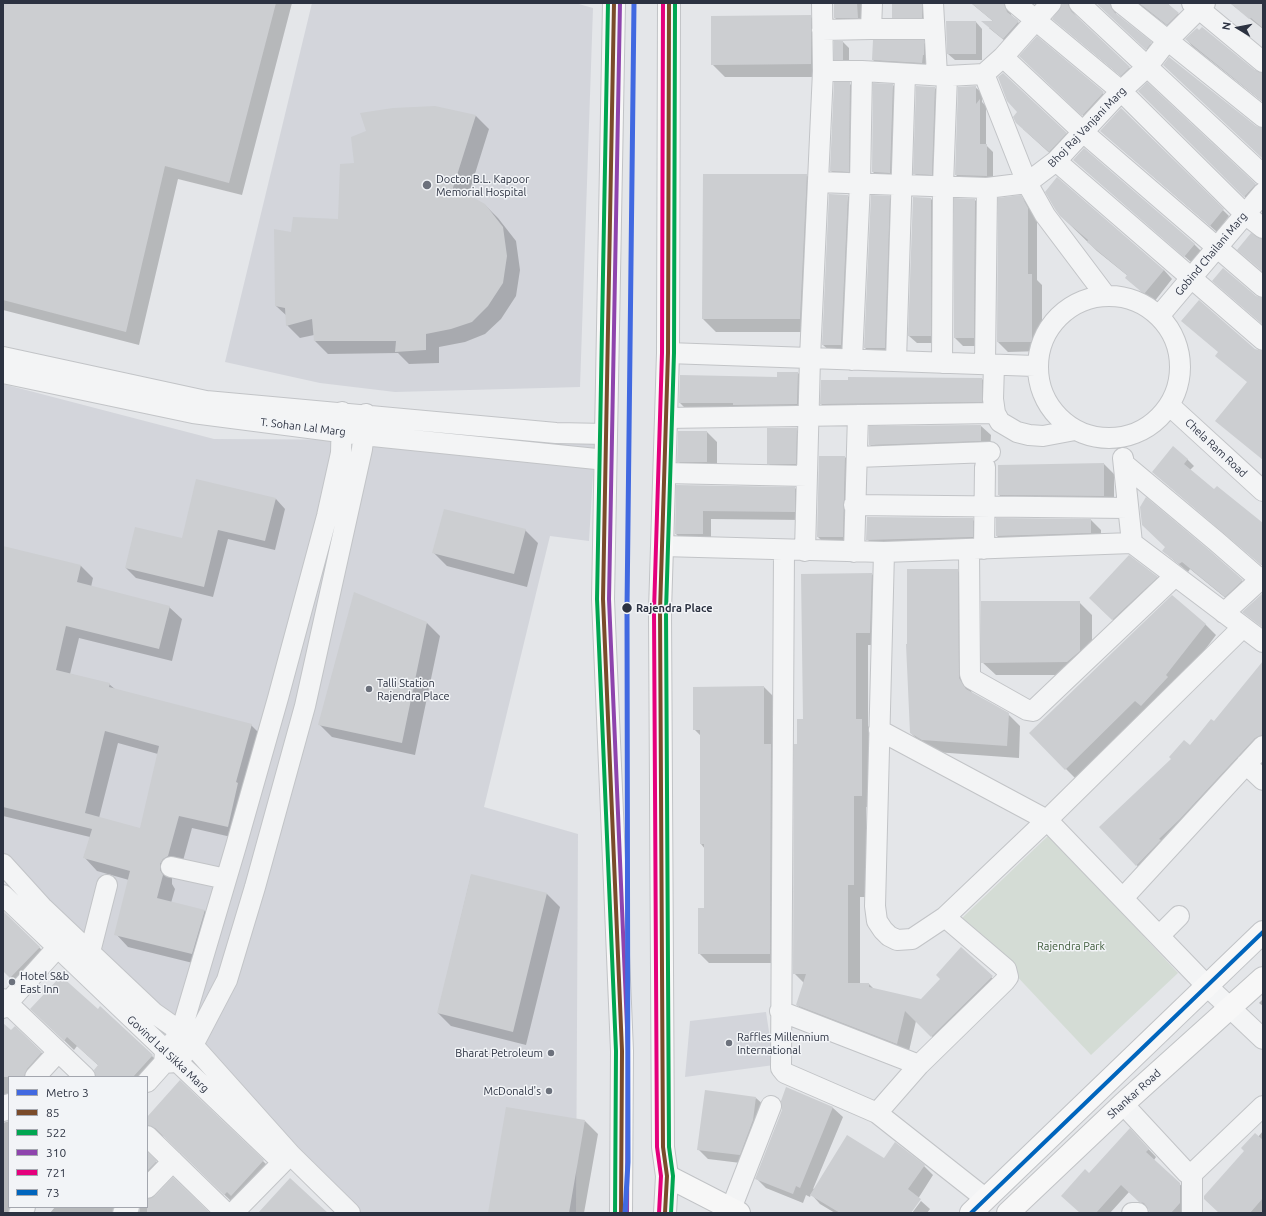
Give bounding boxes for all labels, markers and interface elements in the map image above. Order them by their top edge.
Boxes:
north arrow [1218,8,1258,48]
text: N [1220,21,1233,31]
street label: Bhoj Raj Vanjani Marg [1045,84,1129,170]
place label: Doctor B.L. Kapoor Memorial Hospital [436,172,529,198]
marker: Doctor B.L. Kapoor Memorial Hospital [421,179,433,191]
street label: Gobind Chailani Marg [1172,209,1250,299]
street label: T. Sohan Lal Marg [260,415,346,439]
street label: Chela Ram Road [1182,416,1250,480]
marker: Rajendra Place [620,601,634,615]
place label: Rajendra Place [636,601,713,615]
place label: Talli Station Rajendra Place [377,676,450,702]
marker: Talli Station Rajendra Place [364,684,374,694]
park label: Rajendra Park [1037,939,1105,953]
place label: Hotel S&b East Inn [20,969,69,995]
marker: Hotel S&b East Inn [7,977,17,987]
street label: Govind Lal Sikka Marg [124,1013,212,1095]
place label: Raffles Millennium International [737,1030,829,1056]
marker: Raffles Millennium International [724,1038,734,1048]
place label: Bharat Petroleum [455,1046,543,1060]
marker: Bharat Petroleum [546,1048,556,1058]
street label: Shankar Road [1105,1067,1163,1121]
legend [8,1076,148,1208]
place label: McDonald's [483,1084,541,1098]
text: Metro 3 [46,1086,89,1099]
marker: McDonald's [544,1086,554,1096]
text: 85 [46,1106,60,1119]
text: 522 [46,1126,66,1139]
text: 310 [46,1146,66,1159]
text: 721 [46,1166,66,1179]
text: 73 [46,1186,60,1199]

